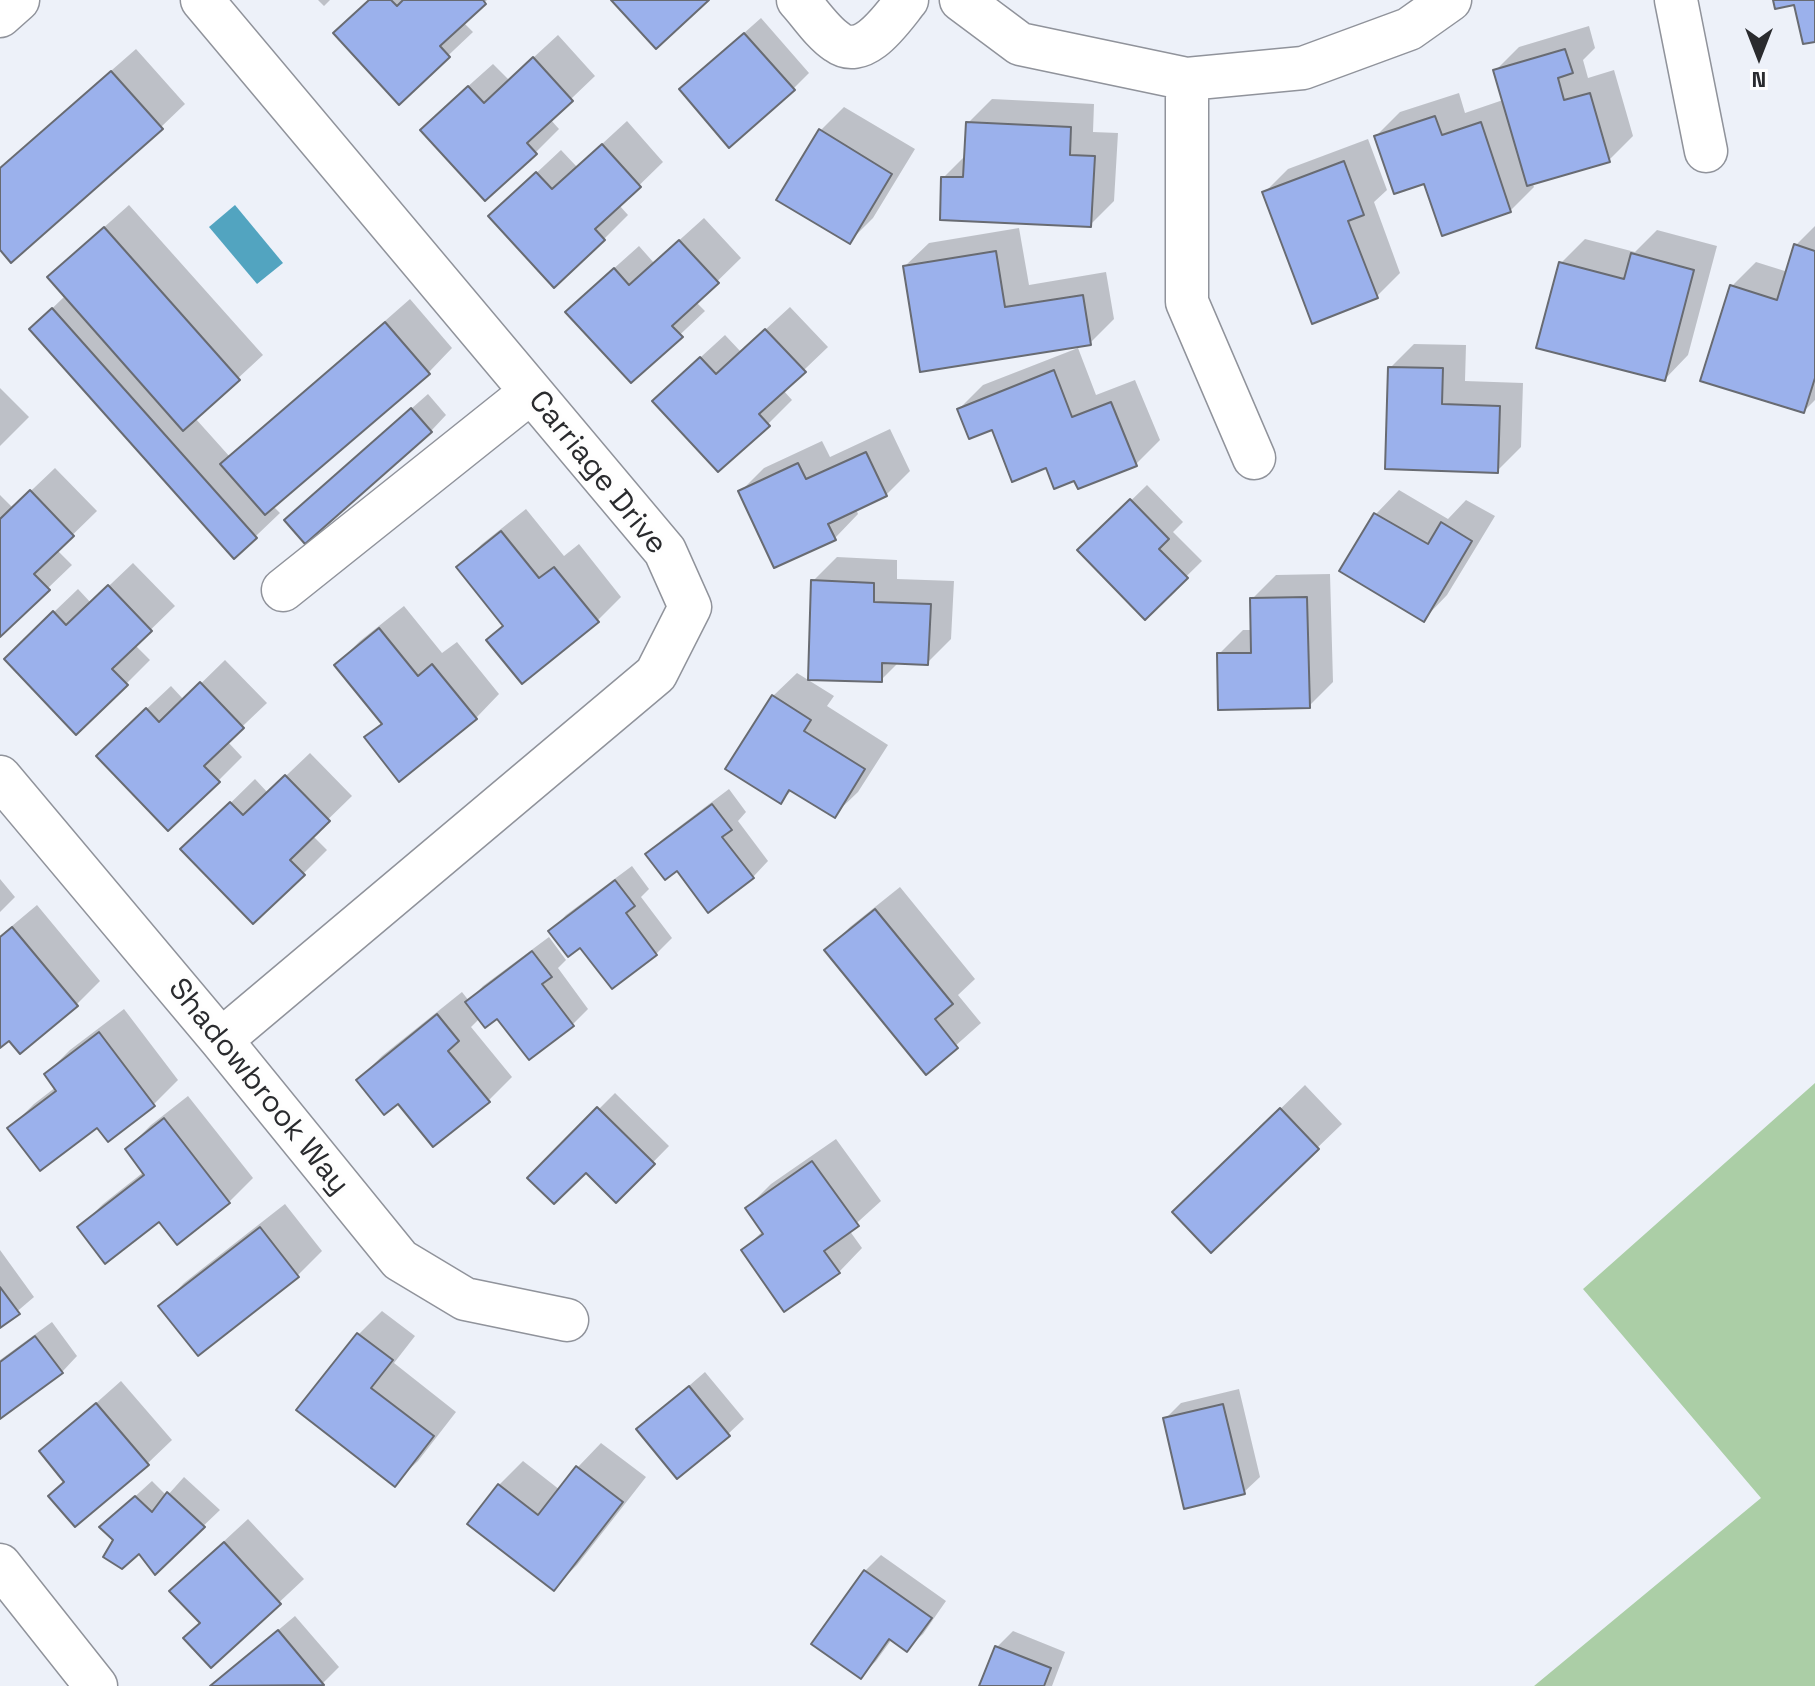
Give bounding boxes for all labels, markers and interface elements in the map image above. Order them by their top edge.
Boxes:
north arrow [1719,16,1799,96]
text: N [1752,66,1766,94]
street label: Carriage Drive [520,384,674,562]
street label: Shadowbrook Way [160,972,356,1202]

